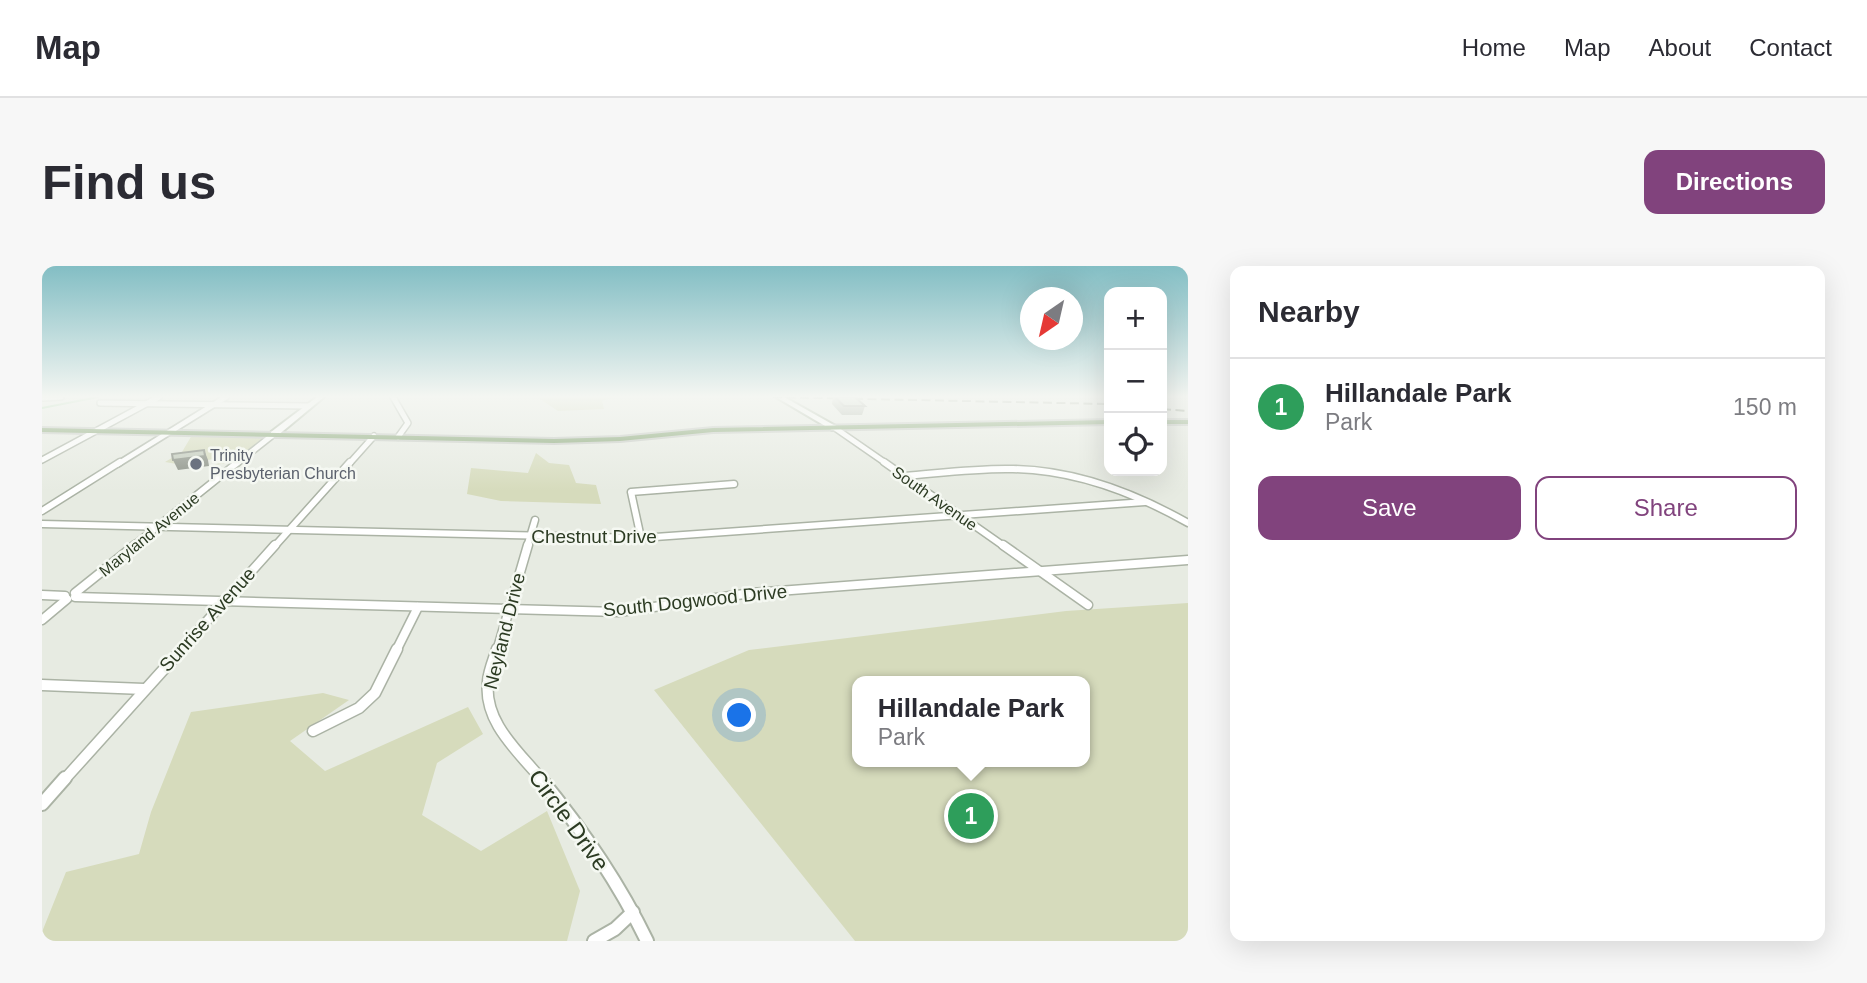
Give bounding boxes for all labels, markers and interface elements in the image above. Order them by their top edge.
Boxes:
text: Map [35,29,101,66]
text: Home [1462,34,1526,61]
text: Map [1564,34,1611,61]
text: About [1649,34,1711,61]
text: Contact [1749,34,1832,61]
button: Directions [1644,150,1825,214]
text: Find us [42,155,216,209]
north arrow [1020,287,1083,350]
map controls [1104,287,1167,476]
button: + [1104,287,1167,350]
text: Nearby [1258,295,1360,328]
button: − [1104,350,1167,413]
text: Hillandale Park [1325,378,1511,408]
text: 1 [1275,394,1287,420]
text: 150 m [1733,394,1797,420]
text: Park [1325,409,1372,435]
button: locate [1104,413,1167,476]
place label: Trinity Presbyterian Church [210,447,356,482]
marker: Trinity Presbyterian Church [188,456,204,472]
street label: South Avenue [889,463,980,534]
button: Save [1258,476,1521,540]
button: Share [1535,476,1797,540]
street label: Maryland Avenue [96,489,203,580]
street label: Chestnut Drive [531,526,657,547]
street label: Sunrise Avenue [155,563,260,676]
street label: Neyland Drive [480,571,529,692]
street label: South Dogwood Drive [602,580,788,621]
popup [852,676,1090,767]
text: Hillandale Park [878,693,1064,723]
your location [722,698,756,732]
text: Park [878,724,925,750]
street label: Circle Drive [524,764,614,876]
pin: 1 [948,790,994,842]

